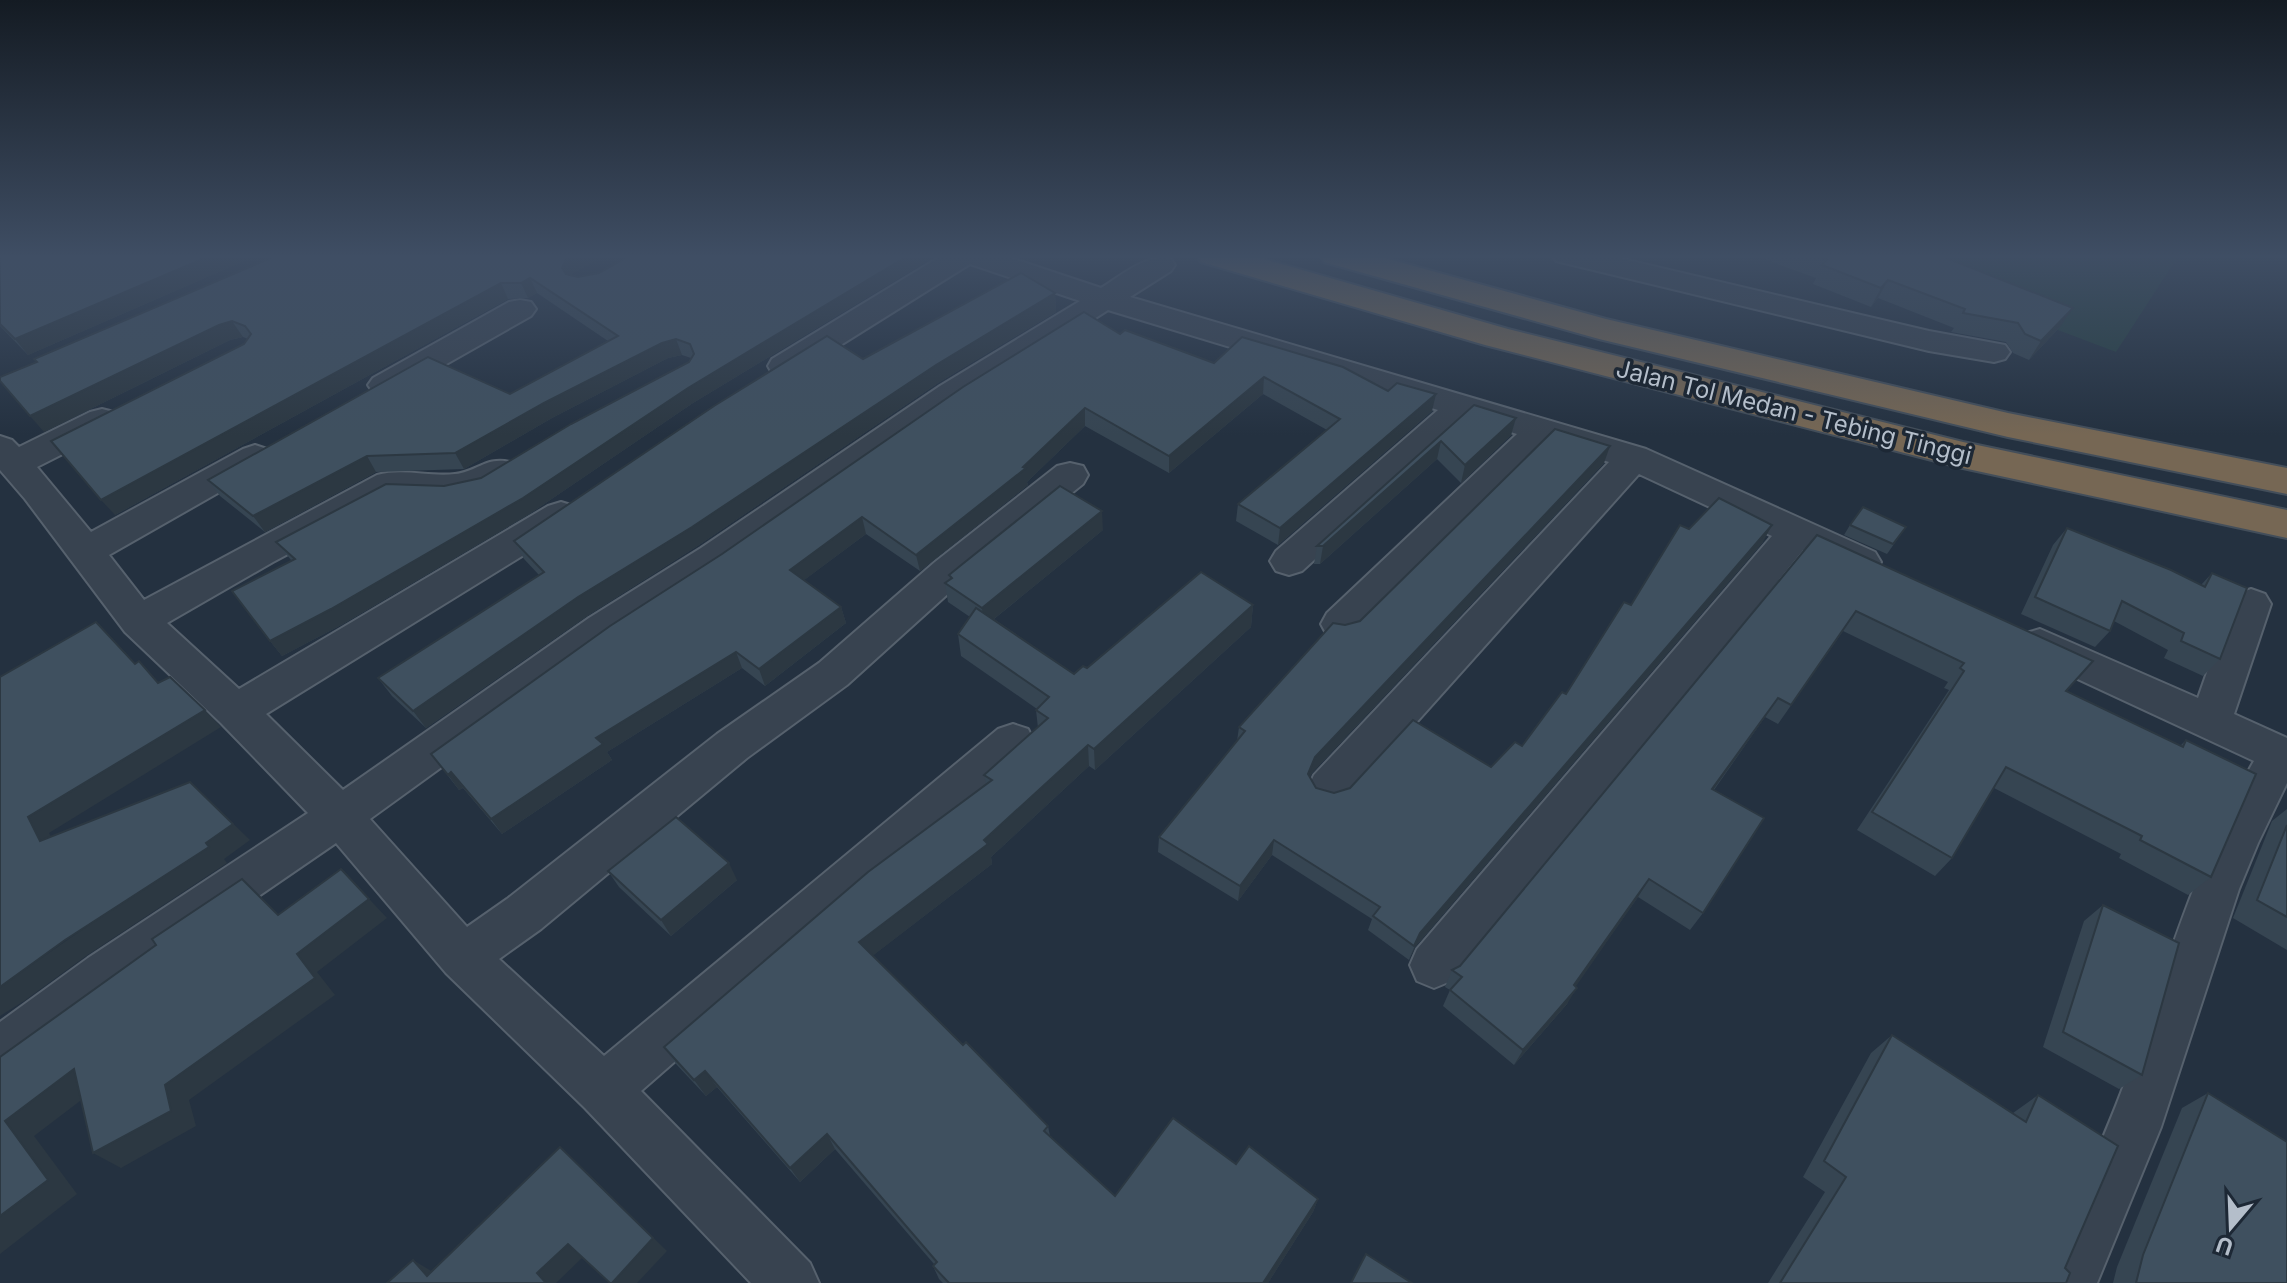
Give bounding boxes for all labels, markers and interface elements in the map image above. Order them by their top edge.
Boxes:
street label: Jalan Tol Medan - Tebing Tinggi [1613,354,1975,470]
north arrow [2191,1187,2271,1267]
text: U [2213,1231,2236,1261]

